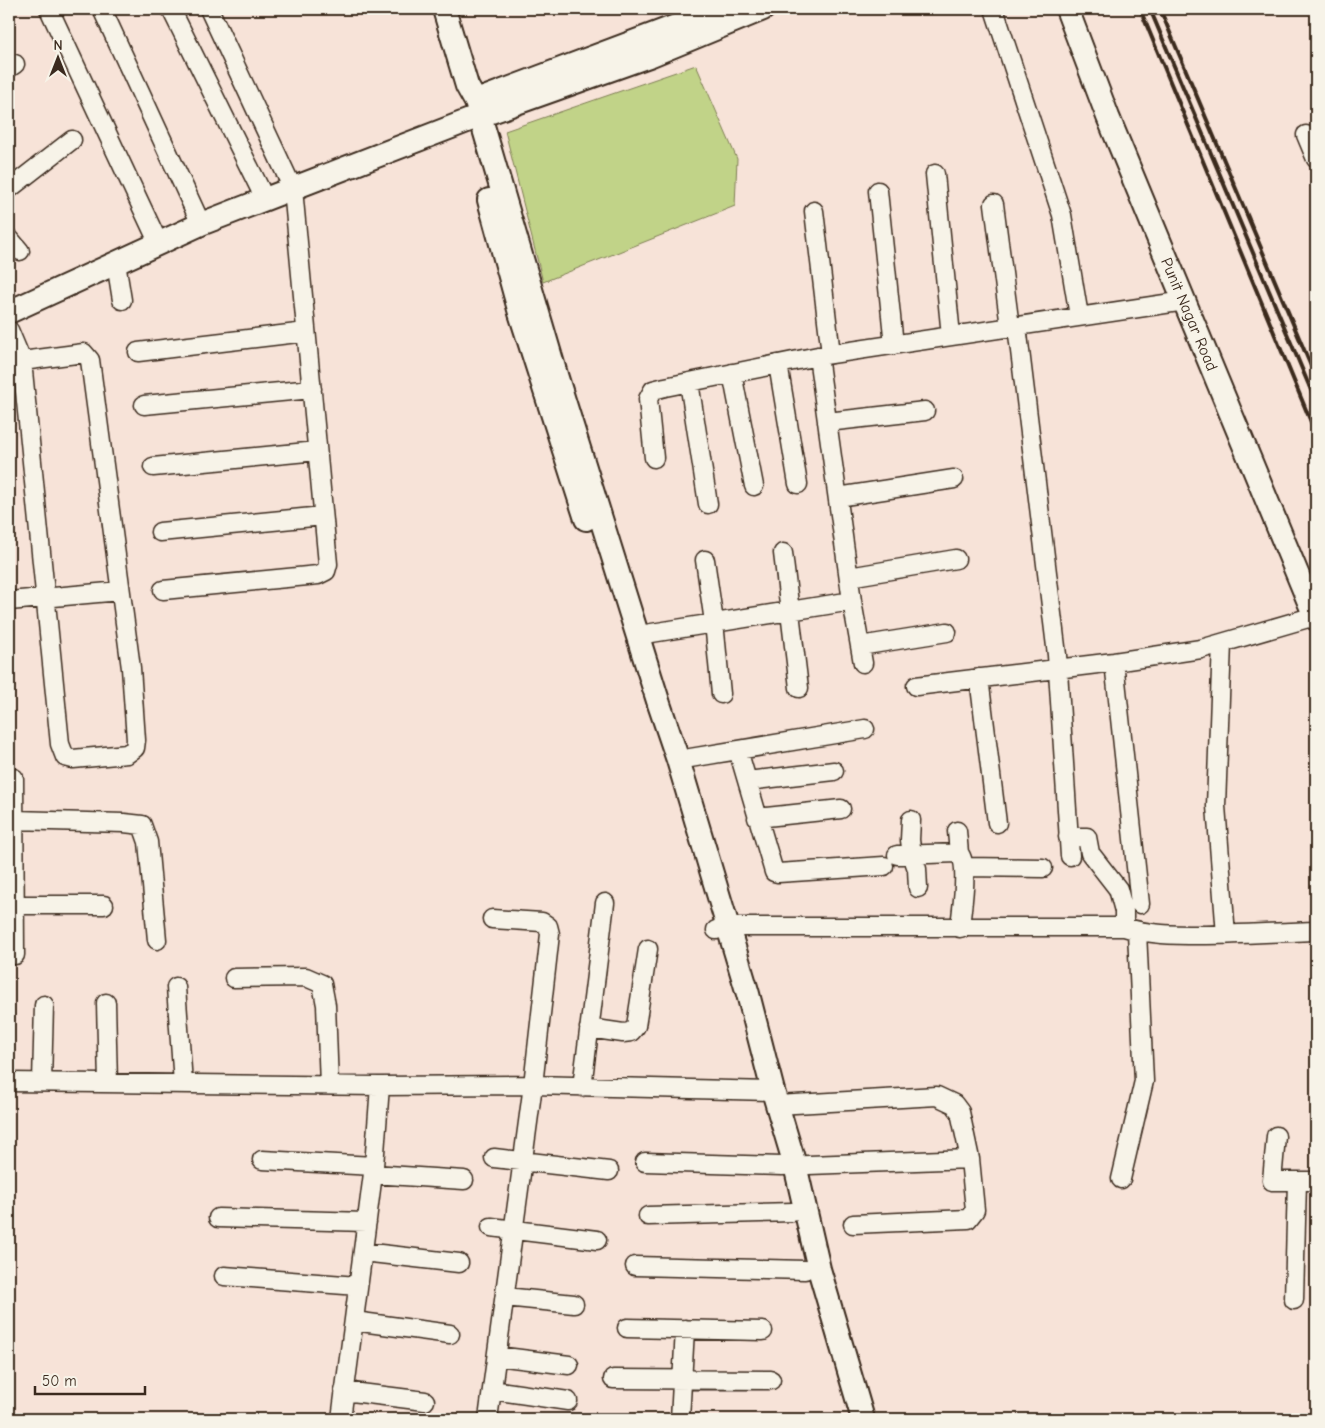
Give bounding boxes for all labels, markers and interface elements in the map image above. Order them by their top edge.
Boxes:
north arrow [32,32,82,82]
text: N [53,37,63,54]
street label: Punit Nagar Road [1157,255,1221,374]
scale bar [35,1363,145,1395]
text: 50 m [42,1372,77,1390]

